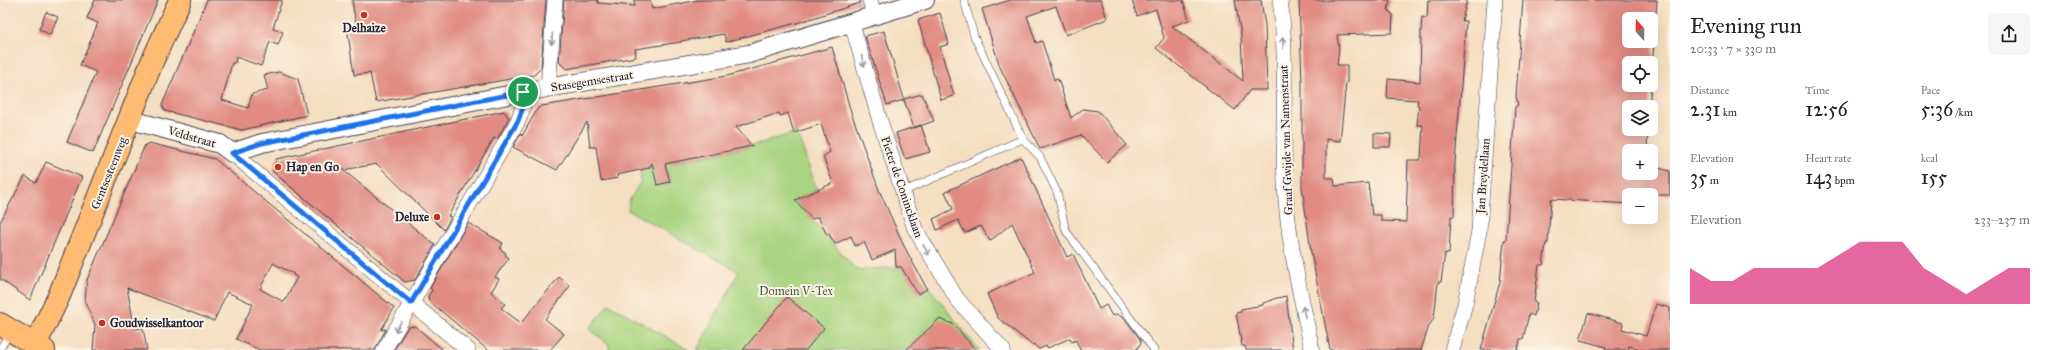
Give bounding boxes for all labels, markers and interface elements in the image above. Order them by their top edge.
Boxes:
marker: Delhaize [359,10,369,20]
north arrow [1622,12,1658,48]
map controls [1622,12,1658,224]
text: Evening run [1690,12,1802,39]
button: share [1988,13,2030,55]
place label: Delhaize [342,21,386,35]
one-way arrow [548,32,555,45]
one-way arrow [1279,37,1287,50]
text: 20:33 · 7 × 330 m [1690,41,1776,57]
one-way arrow [860,55,867,68]
button: locate [1622,56,1658,92]
street label: Graaf Gwijde van Namenstraat [1276,64,1296,215]
street label: Stasegemsestraat [550,67,635,95]
pin [506,75,540,109]
icon: arrive [512,81,534,103]
text: Distance [1690,84,1729,97]
text: Time [1805,84,1830,97]
text: Pace [1921,84,1941,97]
text: 2.31 [1690,97,1720,121]
text: 12:56 [1805,97,1848,121]
text: 5:36 [1921,97,1953,121]
button: layers [1622,100,1658,136]
text: km [1720,106,1737,119]
text: /km [1953,106,1973,119]
street label: Veldstraat [165,123,218,151]
street label: Gentsesteenweg [88,134,131,212]
street label: Pieter de Conincklaan [878,135,926,240]
street label: Jan Breydellaan [1473,137,1494,216]
button: + [1622,144,1658,180]
text: Elevation [1690,152,1734,165]
text: Heart rate [1805,152,1852,165]
text: kcal [1921,152,1938,165]
place label: Hap en Go [286,160,339,175]
marker: Hap en Go [273,162,283,172]
text: 35 [1690,165,1707,189]
text: 143 [1805,165,1832,189]
text: 155 [1921,165,1947,189]
text: m [1707,174,1719,187]
text: bpm [1832,174,1855,187]
button: − [1622,188,1658,224]
place label: Deluxe [395,210,429,224]
marker: Deluxe [432,212,442,222]
text: Elevation [1690,212,1742,228]
text: 233–237 m [1974,212,2030,228]
one-way arrow [923,244,931,256]
park label: Domein V-Tex [759,284,834,298]
one-way arrow [1300,306,1308,319]
place label: Goudwisselkantoor [110,316,204,330]
marker: Goudwisselkantoor [97,318,107,328]
one-way arrow [393,321,401,333]

